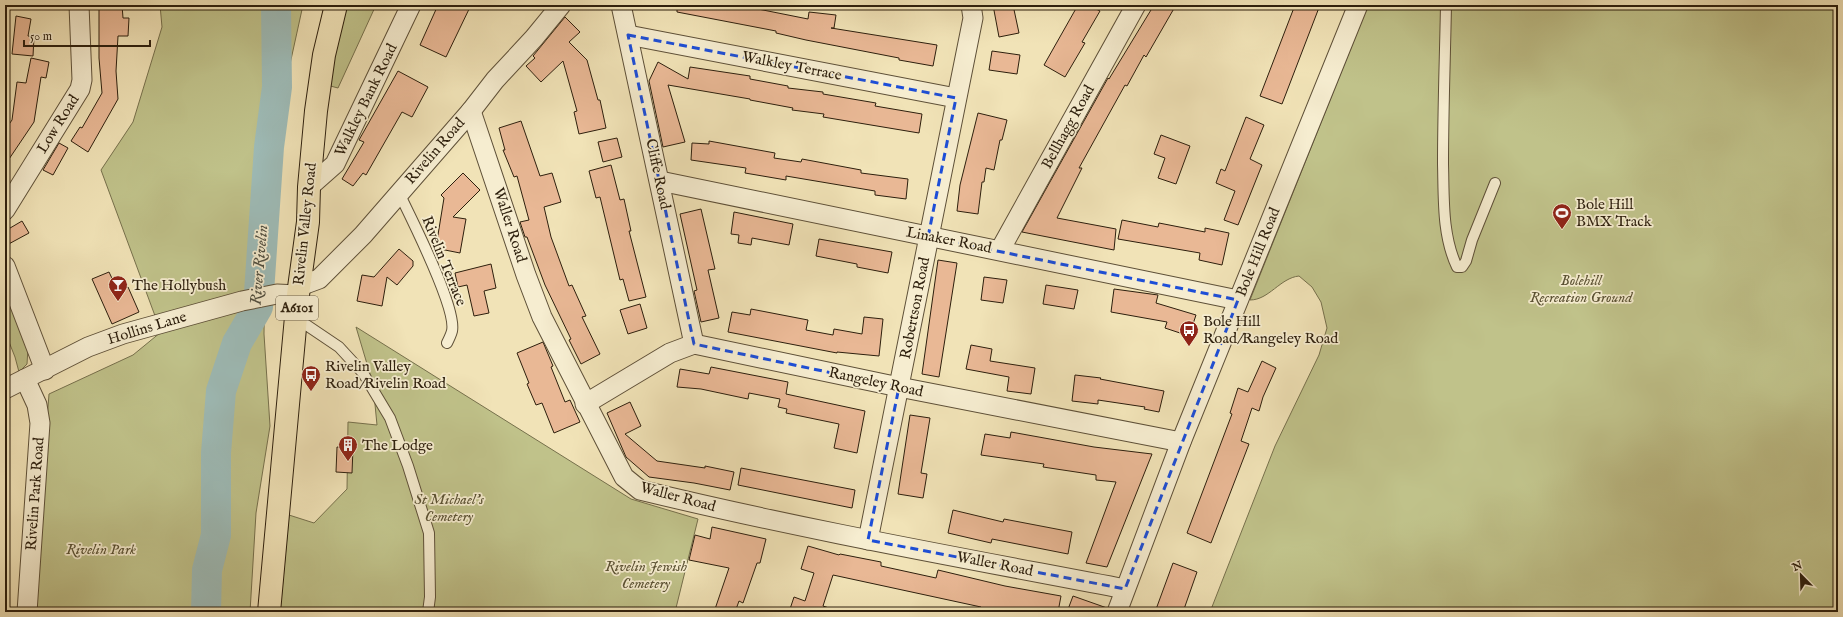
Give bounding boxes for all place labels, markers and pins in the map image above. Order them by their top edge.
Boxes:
place label: Bole Hill BMX Track [1576,195,1653,231]
sports icon: Bole Hill BMX Track [1551,202,1573,230]
bar icon: The Hollybush [107,274,129,302]
place label: The Hollybush [132,276,226,295]
place label: Bole Hill Road/Rangeley Road [1203,312,1339,348]
bus stop icon: Bole Hill Road/Rangeley Road [1178,319,1200,347]
place label: Rivelin Valley Road/Rivelin Road [325,357,447,393]
bus stop icon: Rivelin Valley Road/Rivelin Road [300,364,322,392]
building icon: The Lodge [337,434,359,462]
place label: The Lodge [362,436,433,455]

